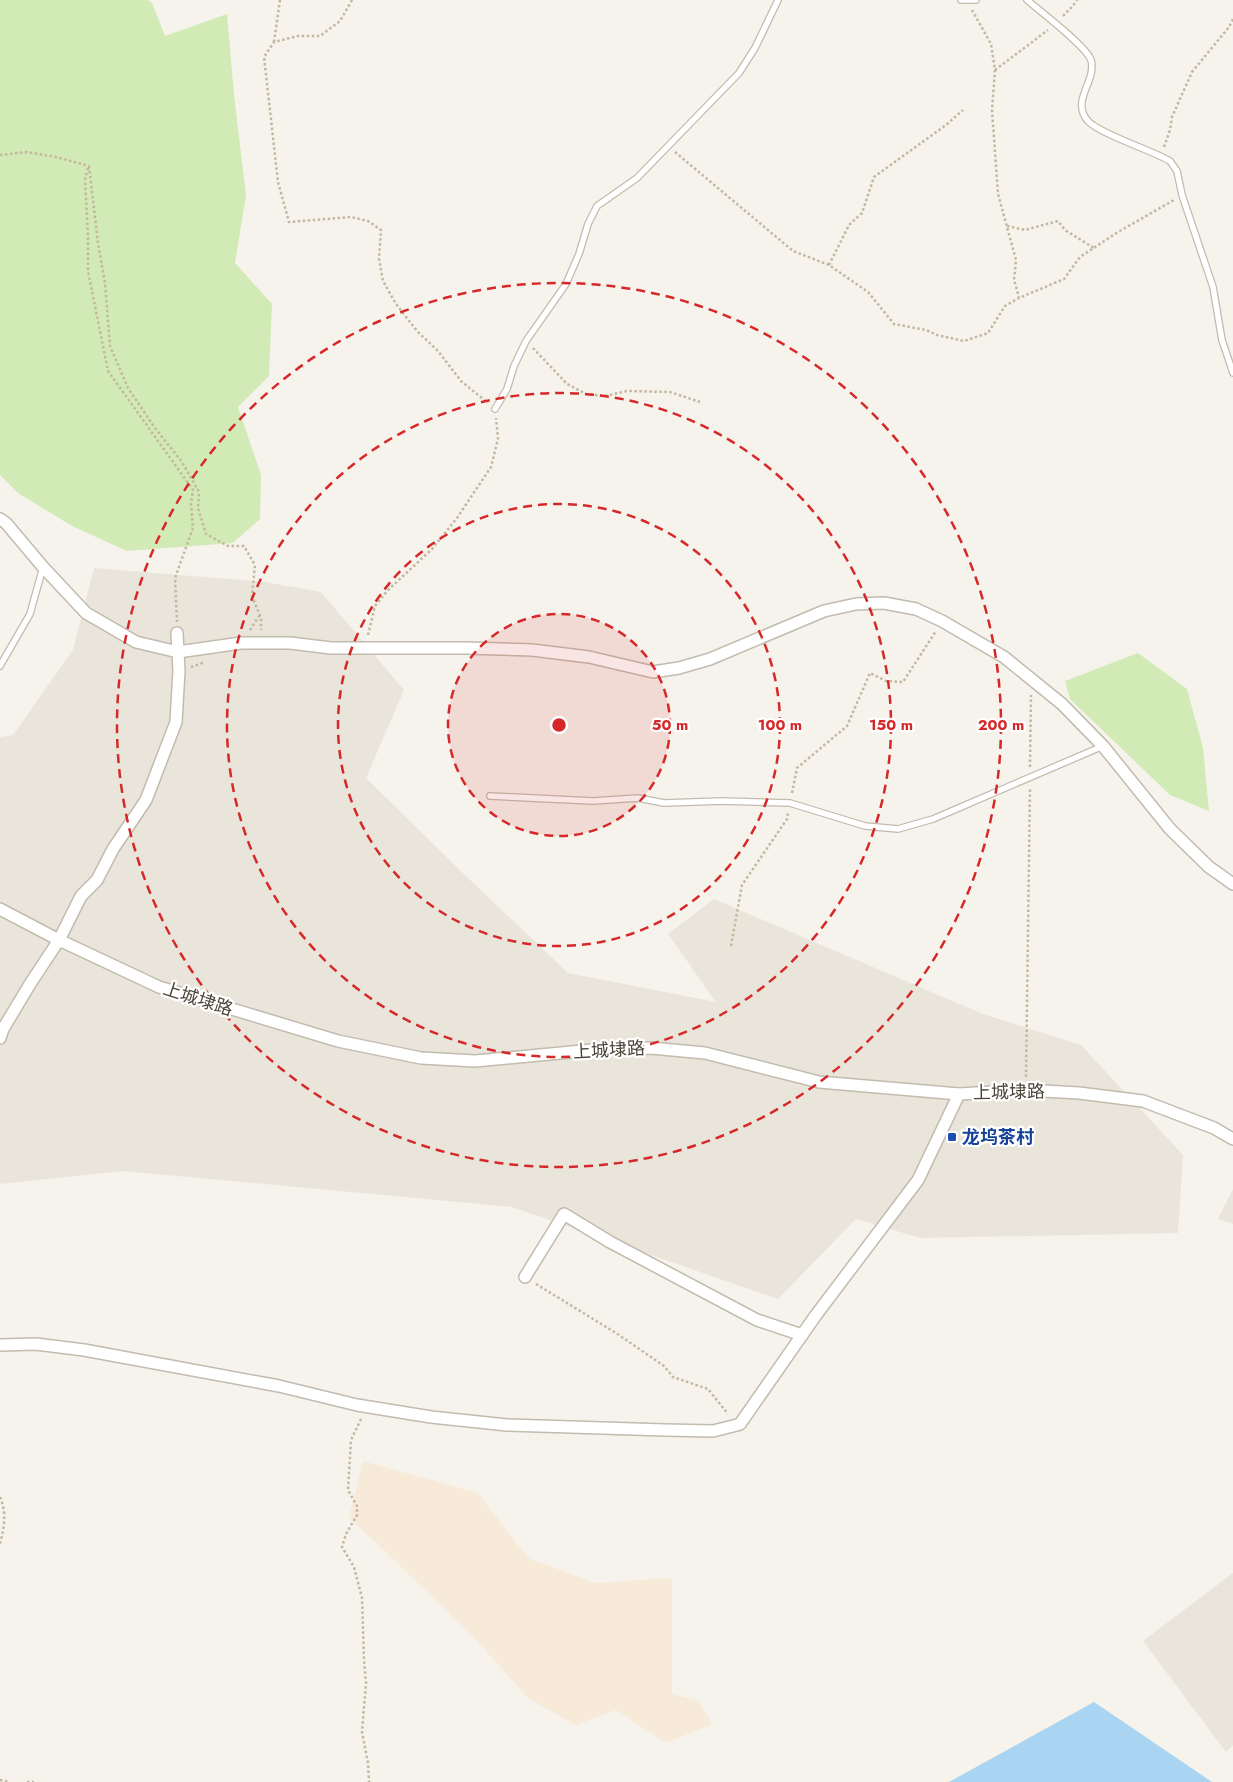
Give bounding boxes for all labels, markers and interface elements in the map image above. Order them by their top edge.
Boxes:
text: 50 m [652,714,688,736]
text: 100 m [758,714,802,736]
text: 150 m [869,714,913,736]
text: 200 m [978,714,1024,736]
centre of rings [550,716,568,734]
street label: 上城埭路 [160,976,236,1022]
street label: 上城埭路 [572,1035,646,1065]
street label: 上城埭路 [973,1078,1045,1106]
place label: 龙坞茶村 [962,1124,1034,1150]
marker: 龙坞茶村 [946,1131,958,1143]

